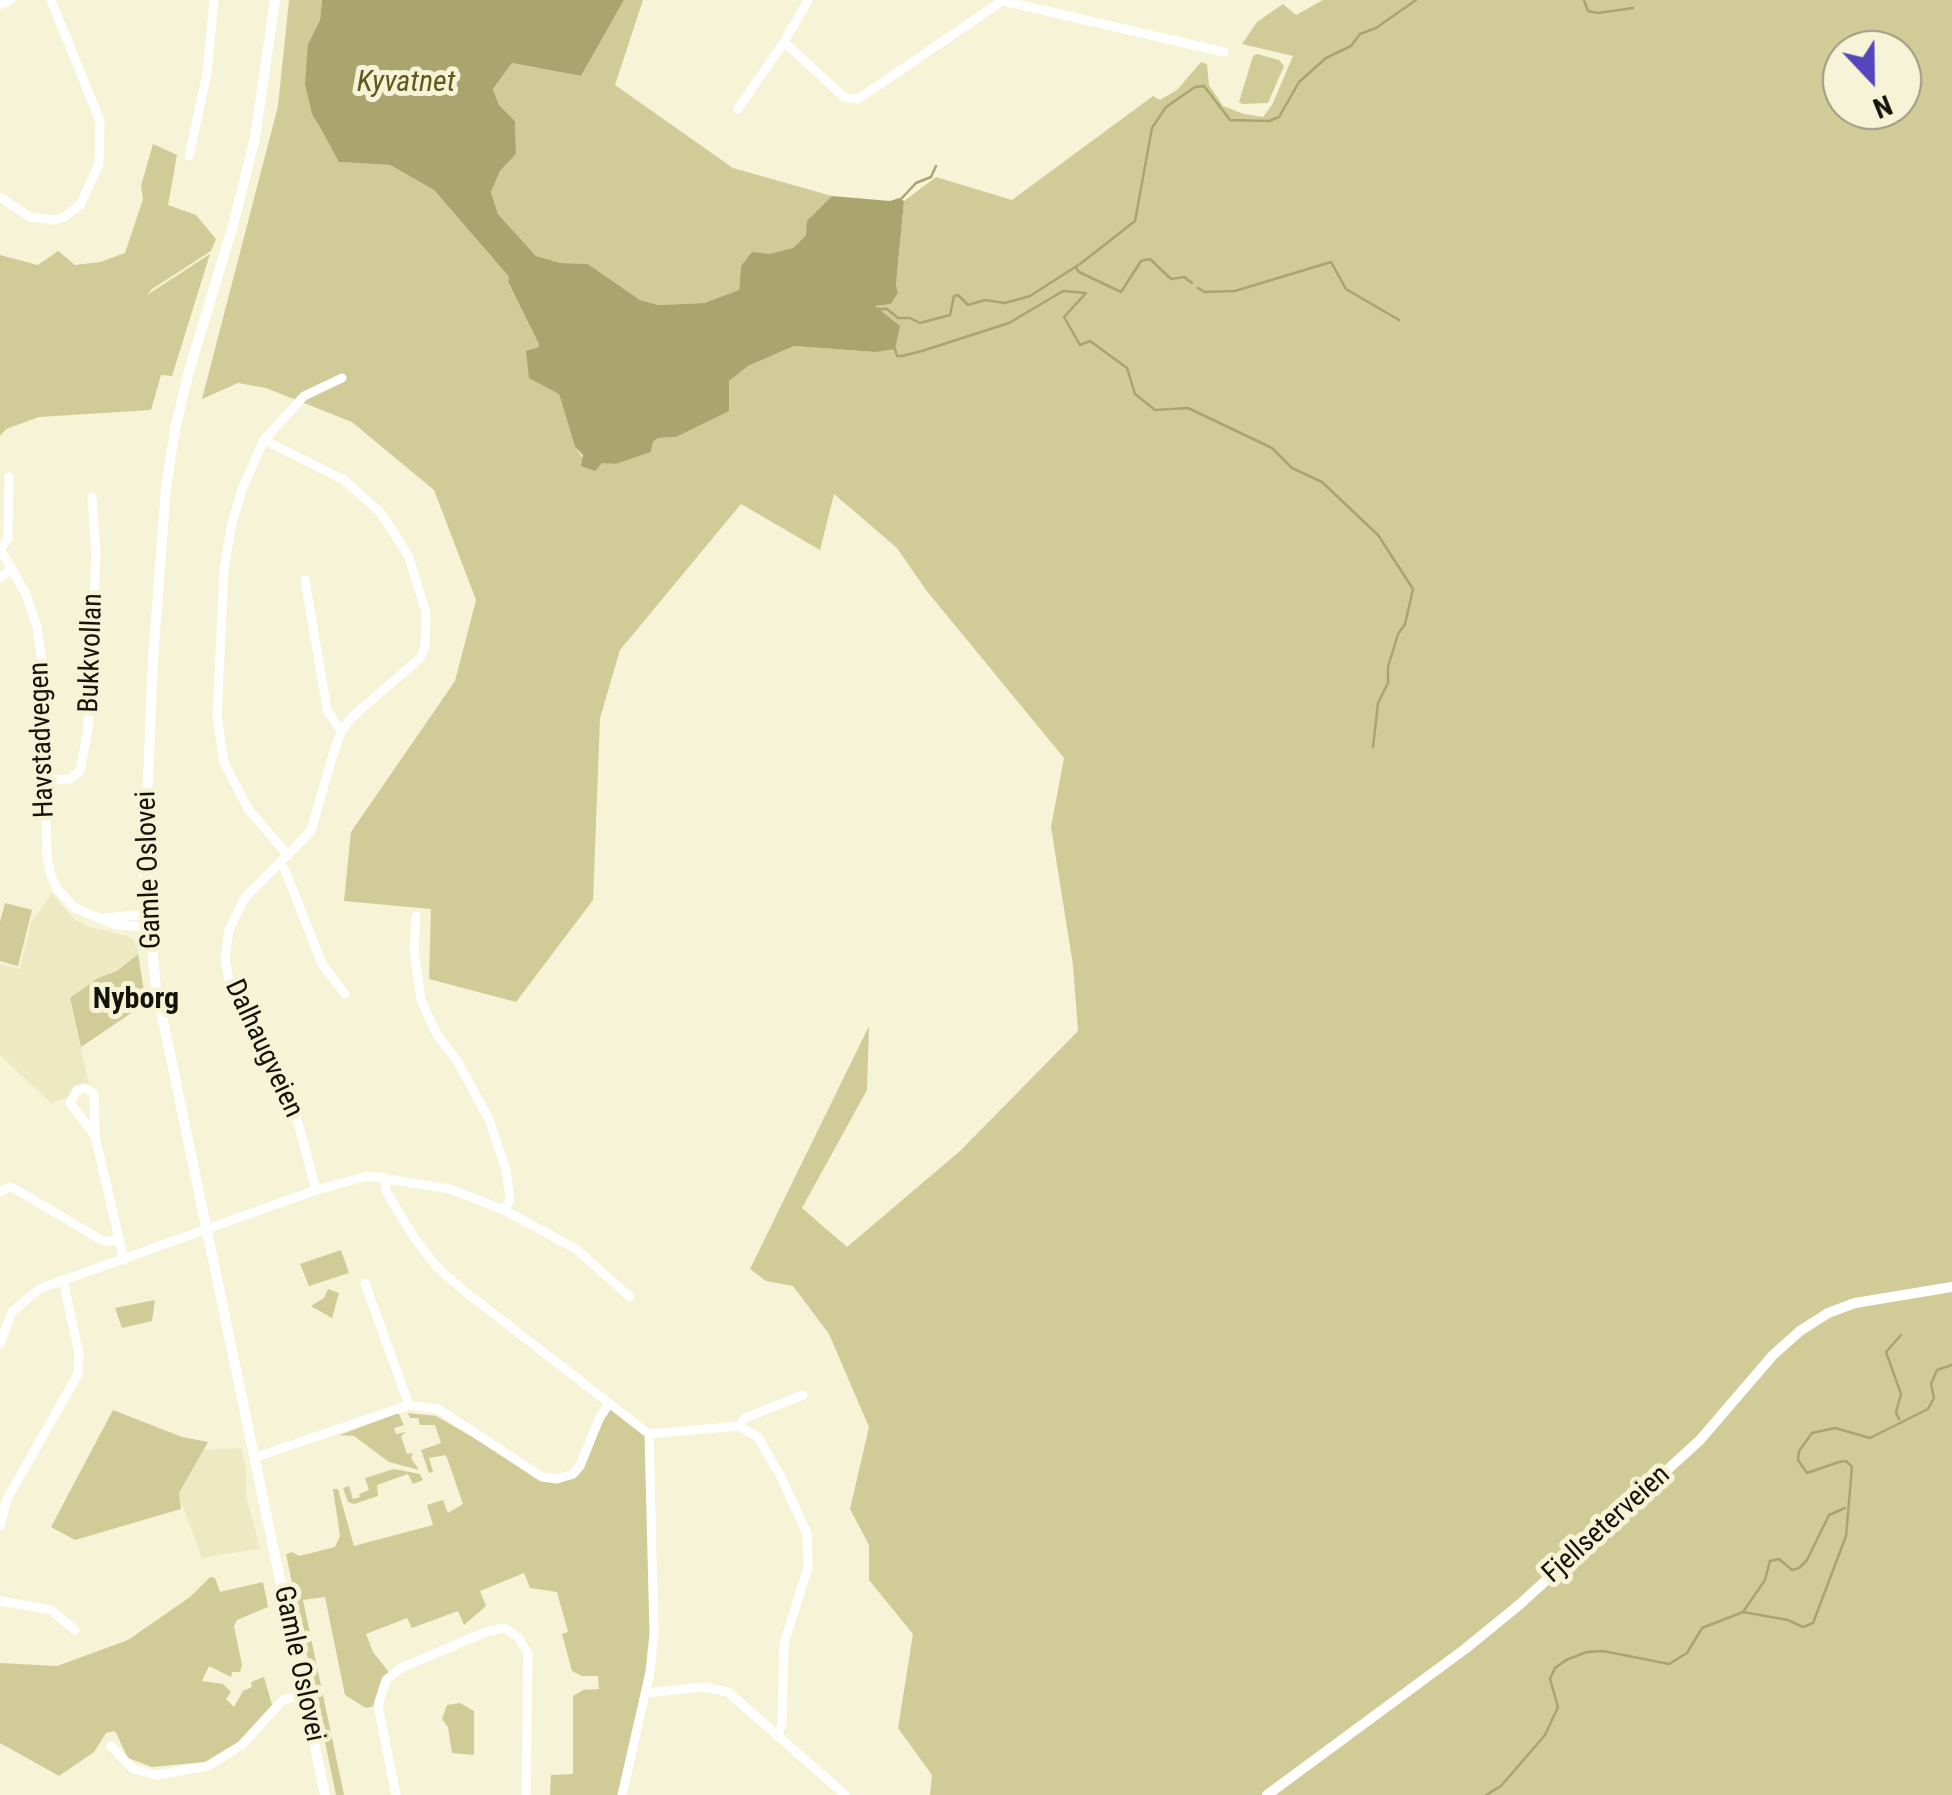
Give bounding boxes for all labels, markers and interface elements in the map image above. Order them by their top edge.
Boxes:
north arrow [1822,30,1922,130]
water label: Kyvatnet [357,65,455,101]
text: N [1869,88,1897,125]
street label: Bukkvollan [73,593,111,713]
street label: Havstadvegen [23,661,63,819]
street label: Gamle Oslovei [130,790,170,950]
street label: Dalhaugveien [216,975,310,1123]
district label: Nyborg [93,982,179,1018]
street label: Fjellseterveien [1536,1459,1678,1591]
street label: Gamle Oslovei [265,1583,331,1745]

